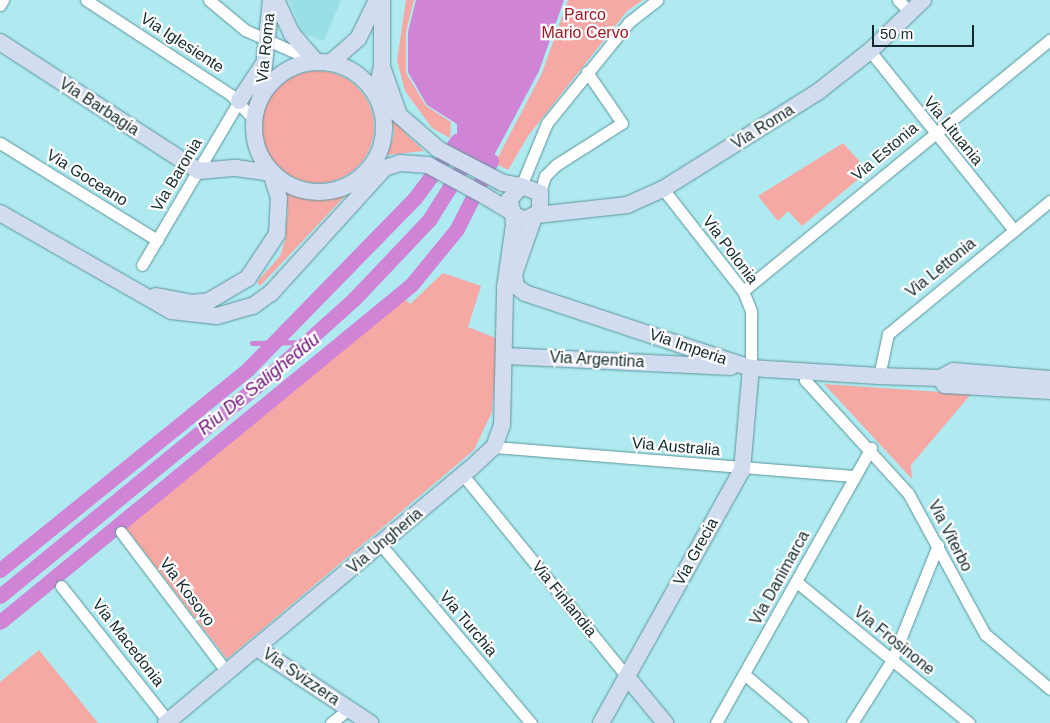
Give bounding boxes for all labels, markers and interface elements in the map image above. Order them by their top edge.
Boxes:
park label: Parco Mario Cervo [541,5,629,43]
street label: Via Iglesiente [137,9,227,77]
street label: Via Roma [253,12,279,84]
scale bar [875,15,978,47]
text: 50 m [880,25,913,42]
street label: Via Barbagia [55,74,143,140]
street label: Via Lituania [919,93,987,169]
street label: Via Roma [728,100,798,154]
street label: Via Estonia [848,119,922,185]
street label: Via Baronia [148,135,206,215]
street label: Via Goceano [43,145,131,211]
street label: Via Polonia [698,212,762,288]
street label: Via Lettonia [902,234,980,302]
street label: Via Imperia [647,325,729,369]
water label: Riu De Saligheddu [194,328,324,440]
street label: Via Argentina [549,348,645,372]
street label: Via Australia [631,434,721,460]
street label: Via Viterbo [924,497,976,575]
street label: Via Ungheria [344,504,426,578]
street label: Via Grecia [670,515,722,589]
street label: Via Danimarca [746,528,814,628]
street label: Via Kosovo [155,554,219,630]
street label: Via Finlandia [528,557,600,641]
street label: Via Turchia [435,587,501,661]
street label: Via Macedonia [88,596,168,690]
street label: Via Frosinone [850,603,938,679]
street label: Via Svizzera [259,644,343,710]

